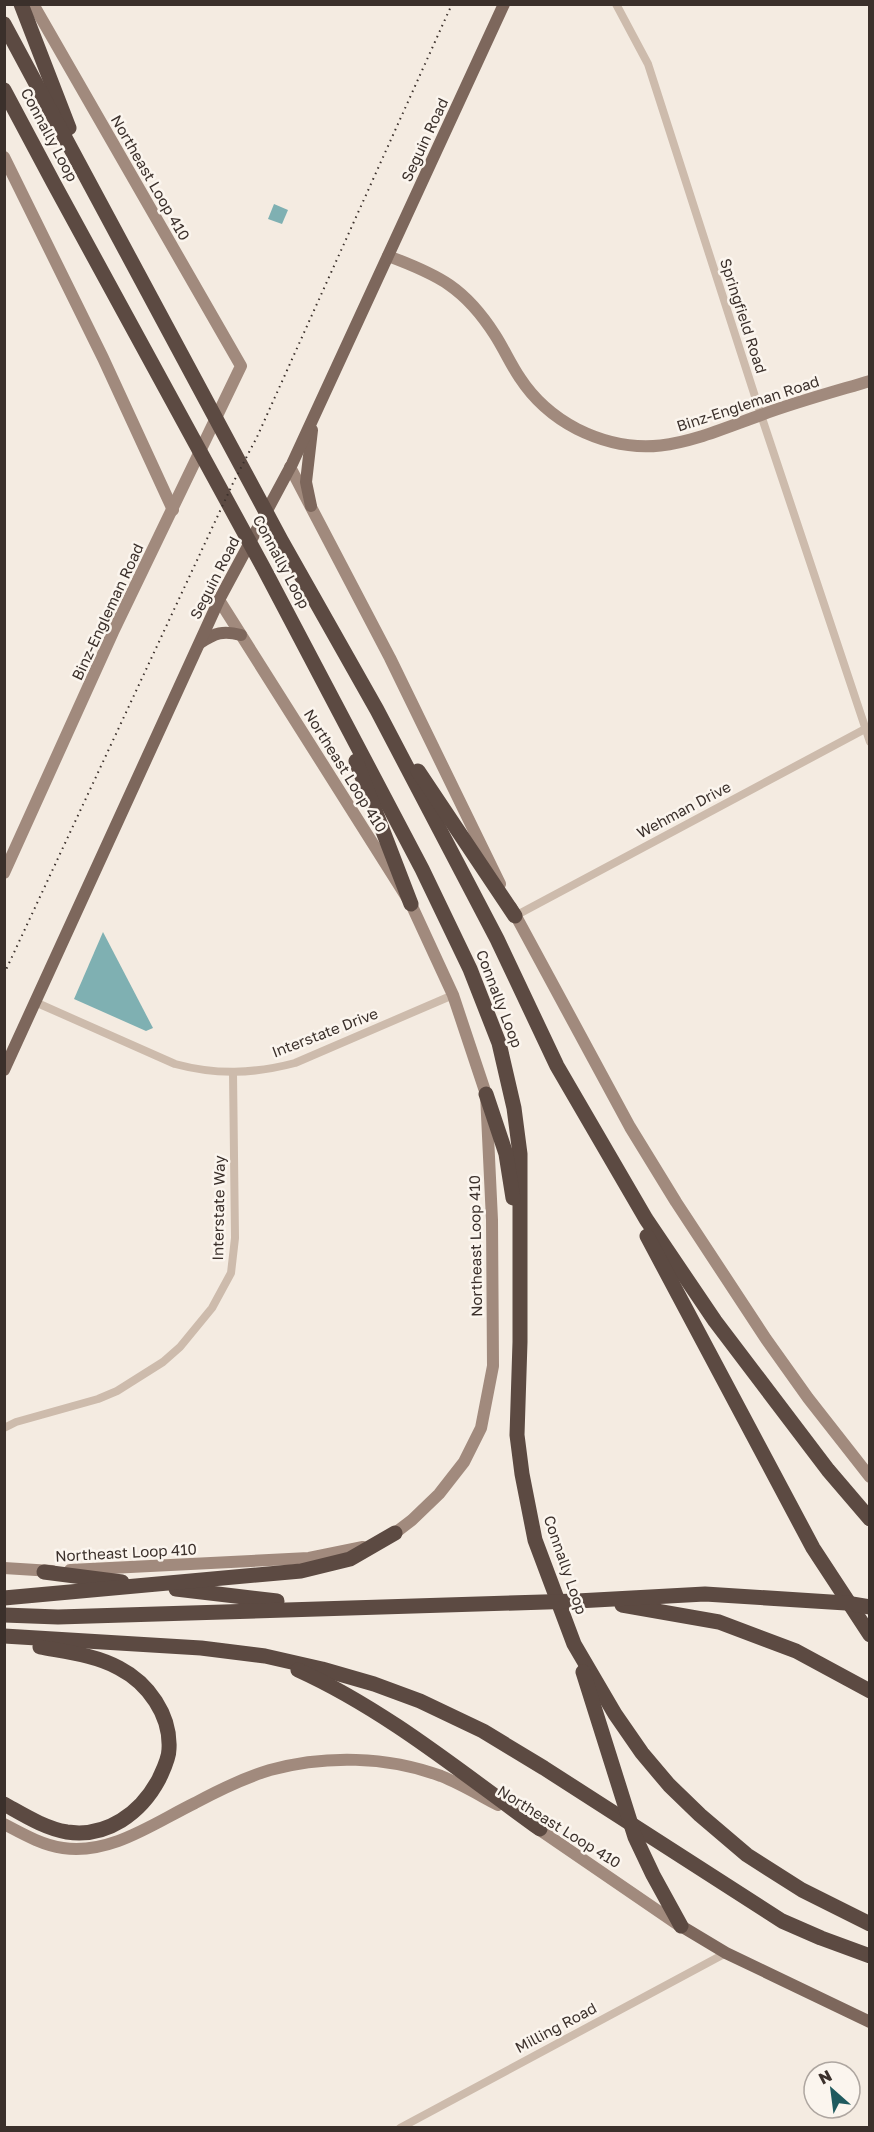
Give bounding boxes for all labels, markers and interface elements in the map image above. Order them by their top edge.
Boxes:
street label: Connally Loop [18,85,82,184]
street label: Seguin Road [397,95,451,184]
street label: Northeast Loop 410 [108,112,194,243]
street label: Springfield Road [717,256,771,375]
street label: Binz-Engleman Road [674,372,821,435]
street label: Connally Loop [250,512,314,611]
street label: Seguin Road [186,533,243,622]
street label: Binz-Engleman Road [67,540,147,683]
street label: Northeast Loop 410 [301,706,391,835]
street label: Wehman Drive [634,777,734,841]
street label: Connally Loop [473,947,527,1050]
street label: Interstate Drive [269,1003,381,1061]
street label: Interstate Way [208,1155,228,1261]
street label: Northeast Loop 410 [465,1175,485,1317]
street label: Connally Loop [541,1513,591,1616]
street label: Northeast Loop 410 [55,1539,197,1565]
street label: Northeast Loop 410 [495,1781,624,1871]
street label: Milling Road [512,1998,599,2056]
north arrow [802,2060,862,2120]
text: N [815,2065,835,2088]

